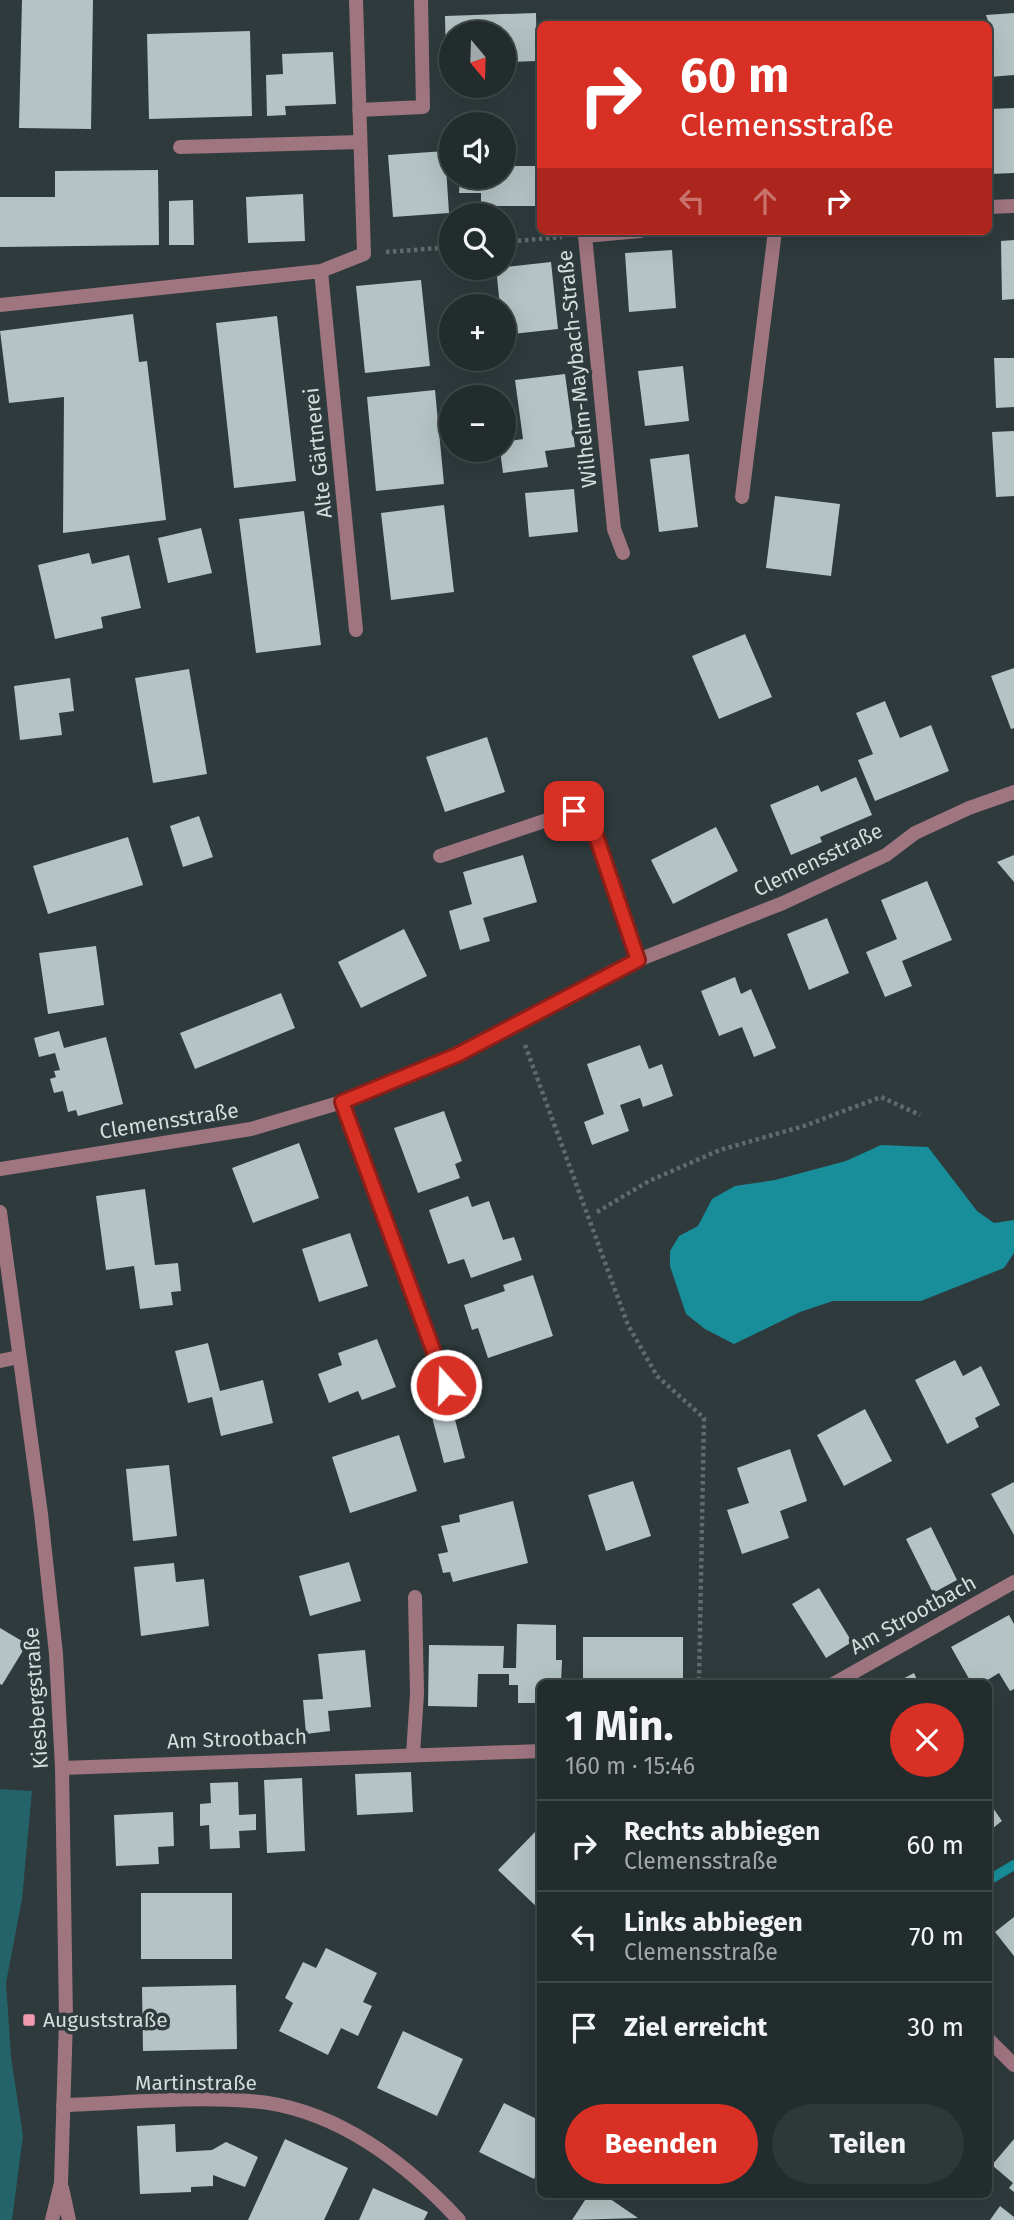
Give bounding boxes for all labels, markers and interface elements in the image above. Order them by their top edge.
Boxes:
north arrow [439,21,516,98]
map controls [439,21,516,462]
text: 60 m [680,46,789,105]
icon: right [565,49,656,140]
text: Clemensstraße [680,106,894,144]
button: sound [439,112,516,189]
icon: left [673,182,711,220]
icon: ahead [746,182,784,220]
icon: right [819,182,857,220]
button: search [439,203,516,280]
street label: Wilhelm-Maybach-Straße [552,249,602,489]
button: + [439,294,516,371]
button: − [439,385,516,462]
street label: Alte Gärtnerei [298,386,338,520]
pin [544,781,604,841]
icon: arrive [555,792,593,830]
street label: Clemensstraße [749,818,887,902]
street label: Clemensstraße [98,1097,240,1145]
position arrow [409,1348,483,1422]
street label: Am Strootbach [845,1570,981,1660]
street label: Kiesbergstraße [18,1626,54,1770]
text: 1 Min. [565,1701,674,1751]
button: close [890,1703,964,1777]
street label: Am Strootbach [166,1724,308,1754]
text: 160 m · 15:46 [565,1752,695,1780]
text: Rechts abbiegen [624,1816,820,1847]
icon: right [565,1827,603,1865]
text: 60 m [906,1830,964,1861]
text: Clemensstraße [624,1847,778,1875]
text: Links abbiegen [624,1907,803,1938]
icon: left [565,1918,603,1956]
text: 70 m [909,1921,964,1952]
text: Clemensstraße [624,1938,778,1966]
place label: Auguststraße [43,2007,168,2033]
icon: arrive [565,2009,603,2047]
marker: Auguststraße [21,2012,37,2028]
text: Ziel erreicht [624,2012,767,2043]
text: 30 m [907,2012,964,2043]
street label: Martinstraße [135,2070,257,2096]
button: Beenden [565,2104,758,2184]
button: Teilen [772,2104,964,2184]

